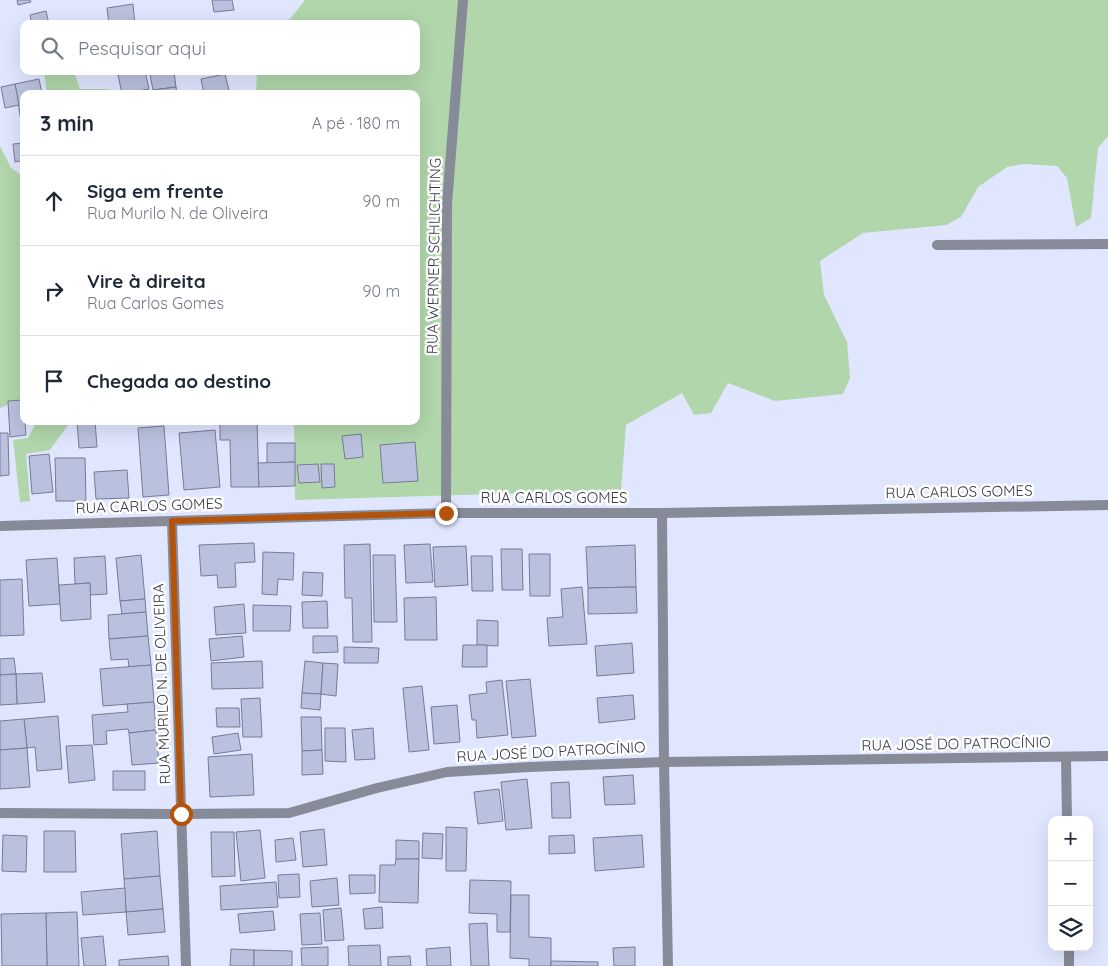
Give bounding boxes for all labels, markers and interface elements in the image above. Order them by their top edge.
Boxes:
search box [20,20,420,75]
icon: search [38,34,66,62]
text: Pesquisar aqui [78,36,206,60]
text: 3 min [40,110,94,136]
text: A pé · 180 m [312,113,400,133]
street label: RUA WERNER SCHLICHTING [422,158,445,354]
text: Siga em frente [87,179,224,203]
icon: ahead [40,187,68,215]
text: 90 m [363,191,400,211]
text: Rua Murilo N. de Oliveira [87,203,268,223]
text: Vire à direita [87,269,206,293]
icon: right [40,277,68,305]
text: 90 m [363,281,400,301]
text: Rua Carlos Gomes [87,293,224,313]
icon: arrive [40,367,68,395]
text: Chegada ao destino [87,369,271,393]
street label: RUA CARLOS GOMES [885,481,1033,502]
street label: RUA CARLOS GOMES [481,488,628,507]
street label: RUA CARLOS GOMES [75,493,223,518]
route end [435,502,458,525]
street label: RUA MURILO N. DE OLIVEIRA [148,583,175,785]
street label: RUA JOSÉ DO PATROCÍNIO [861,732,1051,755]
street label: RUA JOSÉ DO PATROCÍNIO [456,737,646,766]
route start [170,803,193,826]
map controls [1048,816,1093,951]
button: + [1048,816,1093,861]
button: − [1048,861,1093,906]
button: layers [1048,906,1093,951]

